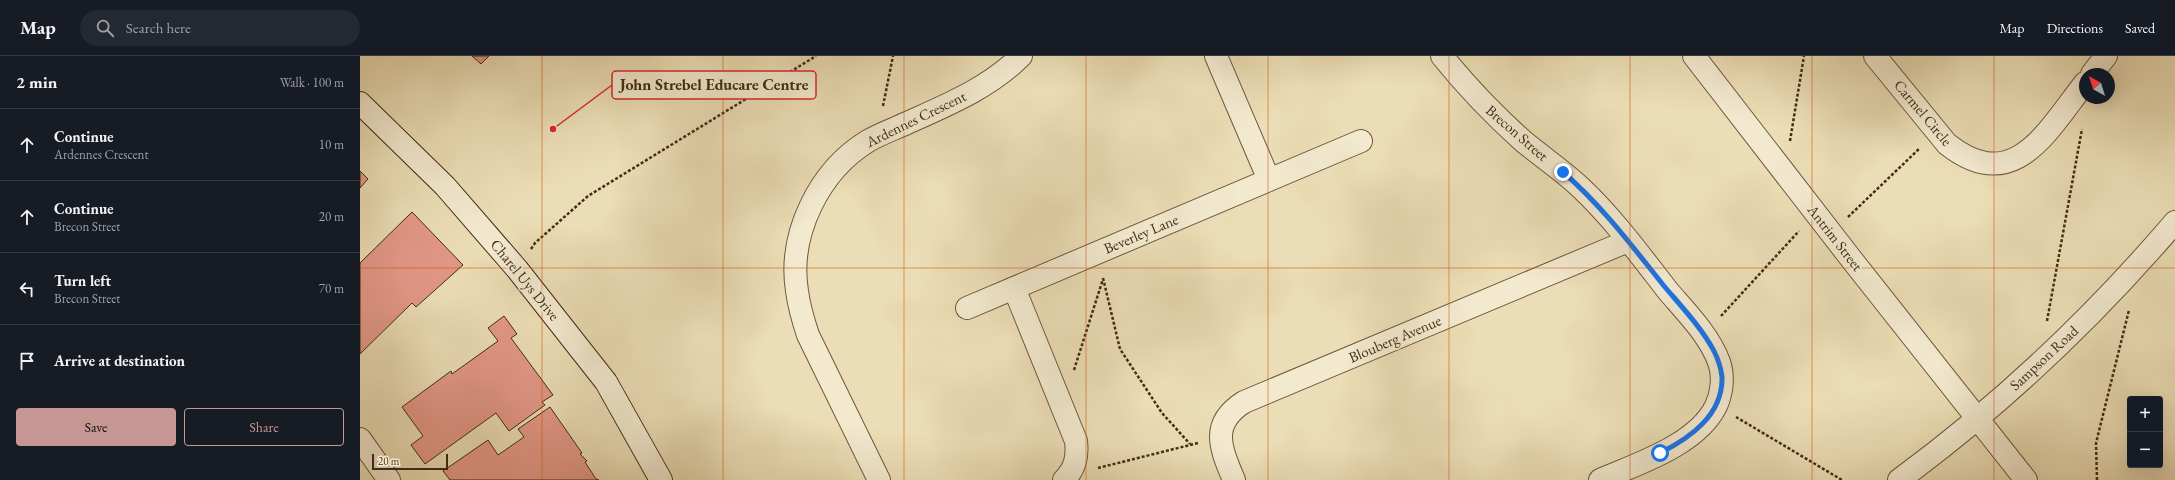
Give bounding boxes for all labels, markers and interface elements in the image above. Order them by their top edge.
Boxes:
search box [80,10,360,46]
text: Map [20,15,56,40]
icon: search [94,17,116,39]
text: Search here [126,18,191,37]
text: Map [1999,19,2025,37]
text: Directions [2047,19,2103,37]
text: Saved [2125,19,2155,37]
north arrow [2079,68,2115,104]
text: 2 min [16,71,57,93]
callout: John Strebel Educare Centre [612,71,816,99]
text: Walk · 100 m [280,74,344,91]
text: John Strebel Educare Centre [618,74,809,95]
street label: Carmel Circle [1890,76,1957,150]
street label: Ardennes Crescent [862,86,969,151]
street label: Brecon Street [1482,100,1553,165]
text: Continue [54,127,114,146]
icon: ahead [16,134,38,156]
text: 10 m [319,136,344,153]
text: Ardennes Crescent [54,146,148,163]
route end [1554,163,1572,181]
text: Continue [54,199,114,218]
street label: Antrim Street [1803,200,1867,275]
icon: ahead [16,206,38,228]
text: 20 m [319,208,344,225]
street label: Beverley Lane [1101,209,1181,258]
text: Brecon Street [54,218,120,235]
street label: Charel Uys Drive [487,235,564,324]
text: Turn left [54,271,111,290]
icon: left [16,278,38,300]
text: 70 m [319,280,344,297]
text: Brecon Street [54,290,120,307]
street label: Blouberg Avenue [1346,310,1444,367]
street label: Sampson Road [2005,321,2082,394]
icon: arrive [16,350,38,372]
text: Arrive at destination [54,351,185,370]
map controls [2127,396,2163,468]
button: + [2127,396,2163,432]
button: Save [16,408,176,446]
button: Share [184,408,344,446]
button: − [2127,432,2163,468]
route start [1651,444,1669,462]
scale bar [372,452,448,471]
text: 20 m [378,454,399,468]

